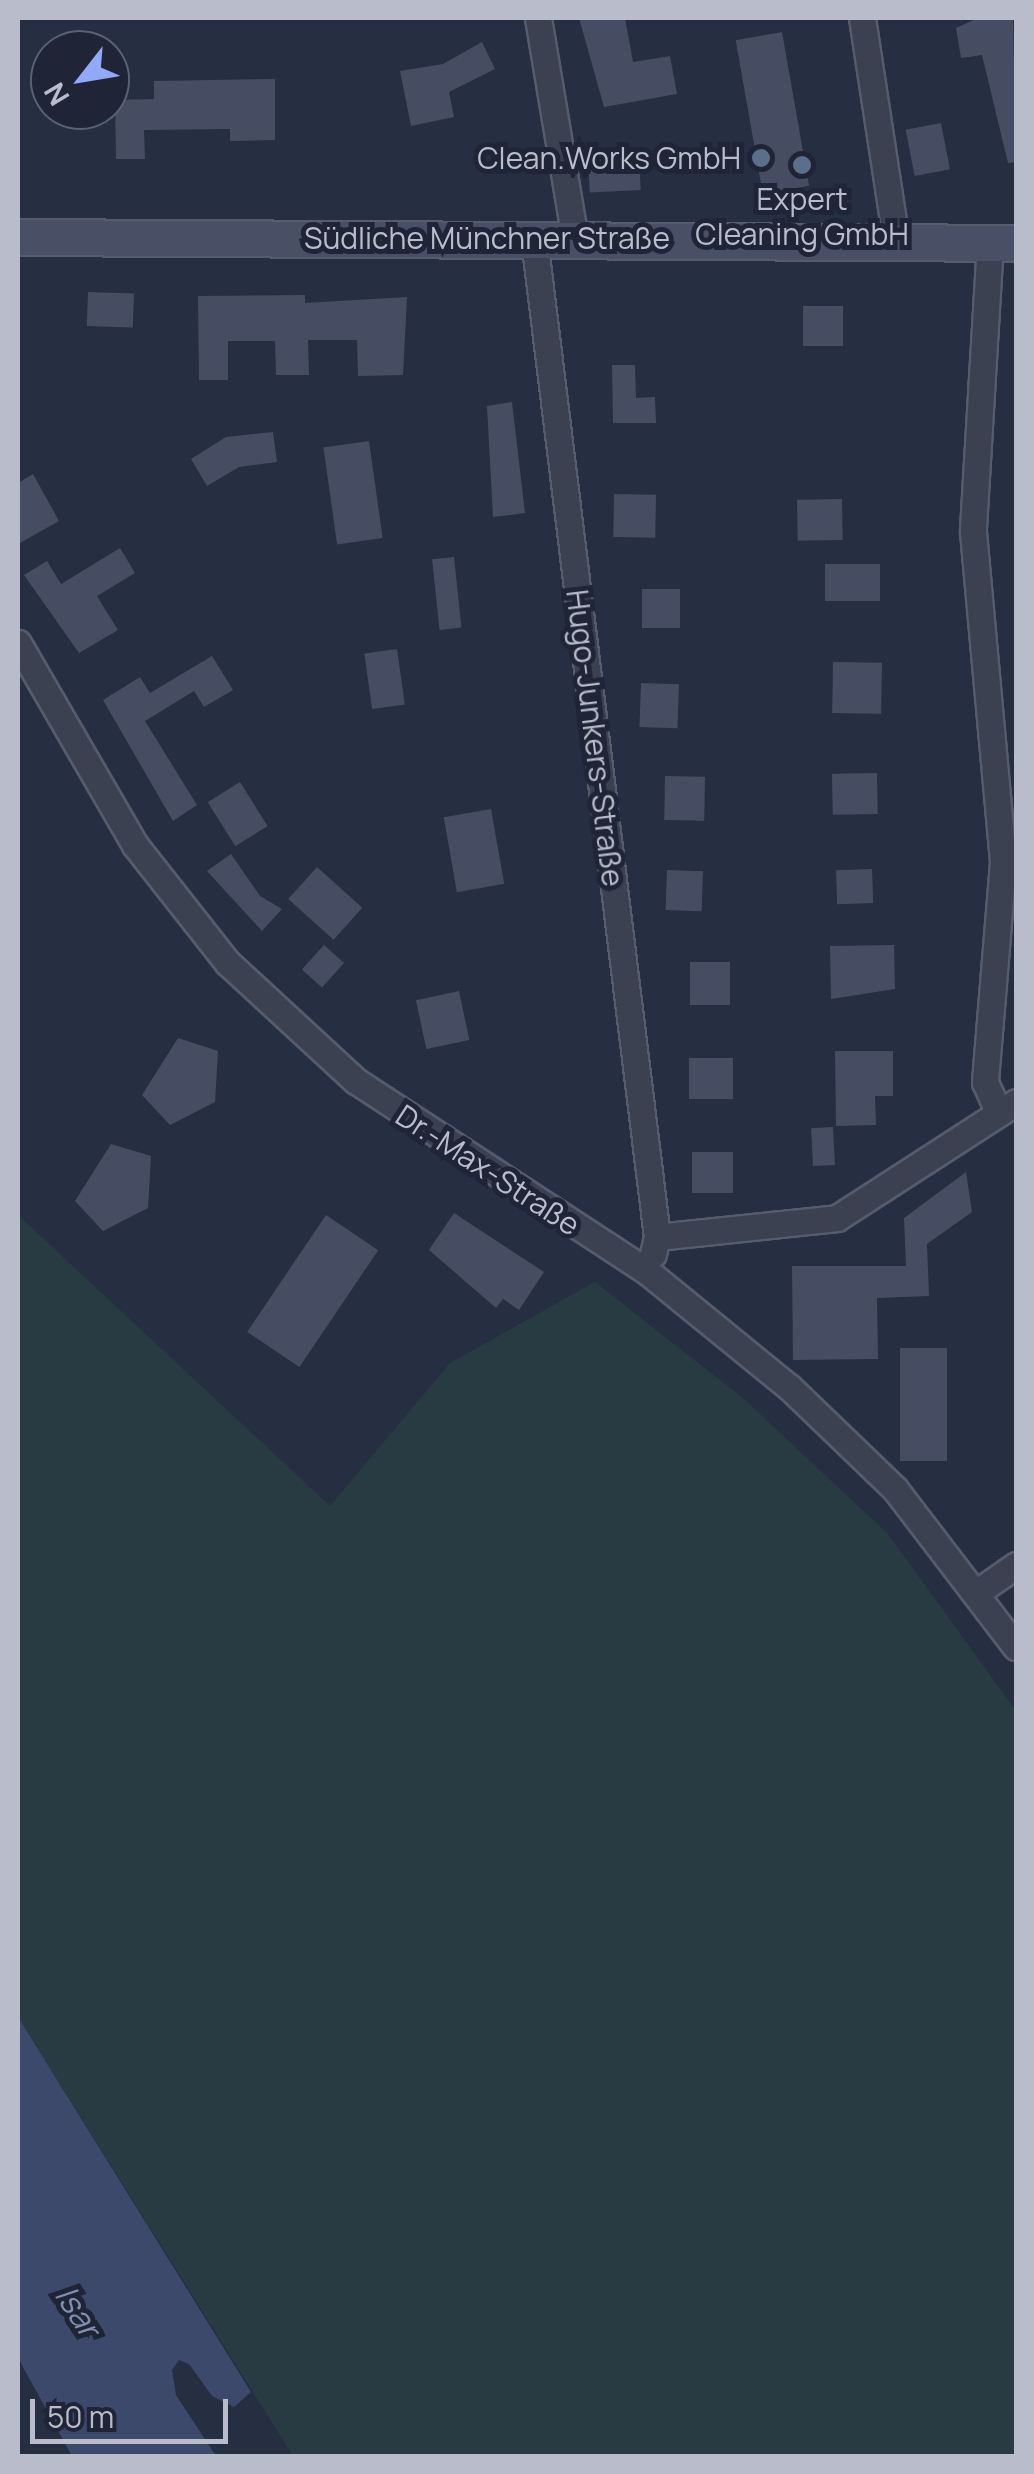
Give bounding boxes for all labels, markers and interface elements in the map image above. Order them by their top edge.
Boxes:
north arrow [30,30,130,130]
text: N [35,76,77,113]
place label: Clean.Works GmbH [477,140,741,176]
marker: Clean.Works GmbH [750,147,772,169]
marker: Expert Cleaning GmbH [791,154,813,176]
place label: Expert Cleaning GmbH [695,181,909,252]
street label: Südliche Münchner Straße [304,220,670,256]
street label: Hugo-Junkers-Straße [559,588,631,888]
street label: Dr.-Max-Straße [389,1097,587,1243]
water label: Isar [47,2278,109,2344]
scale bar [35,2379,232,2441]
text: 50 m [47,2396,114,2437]

